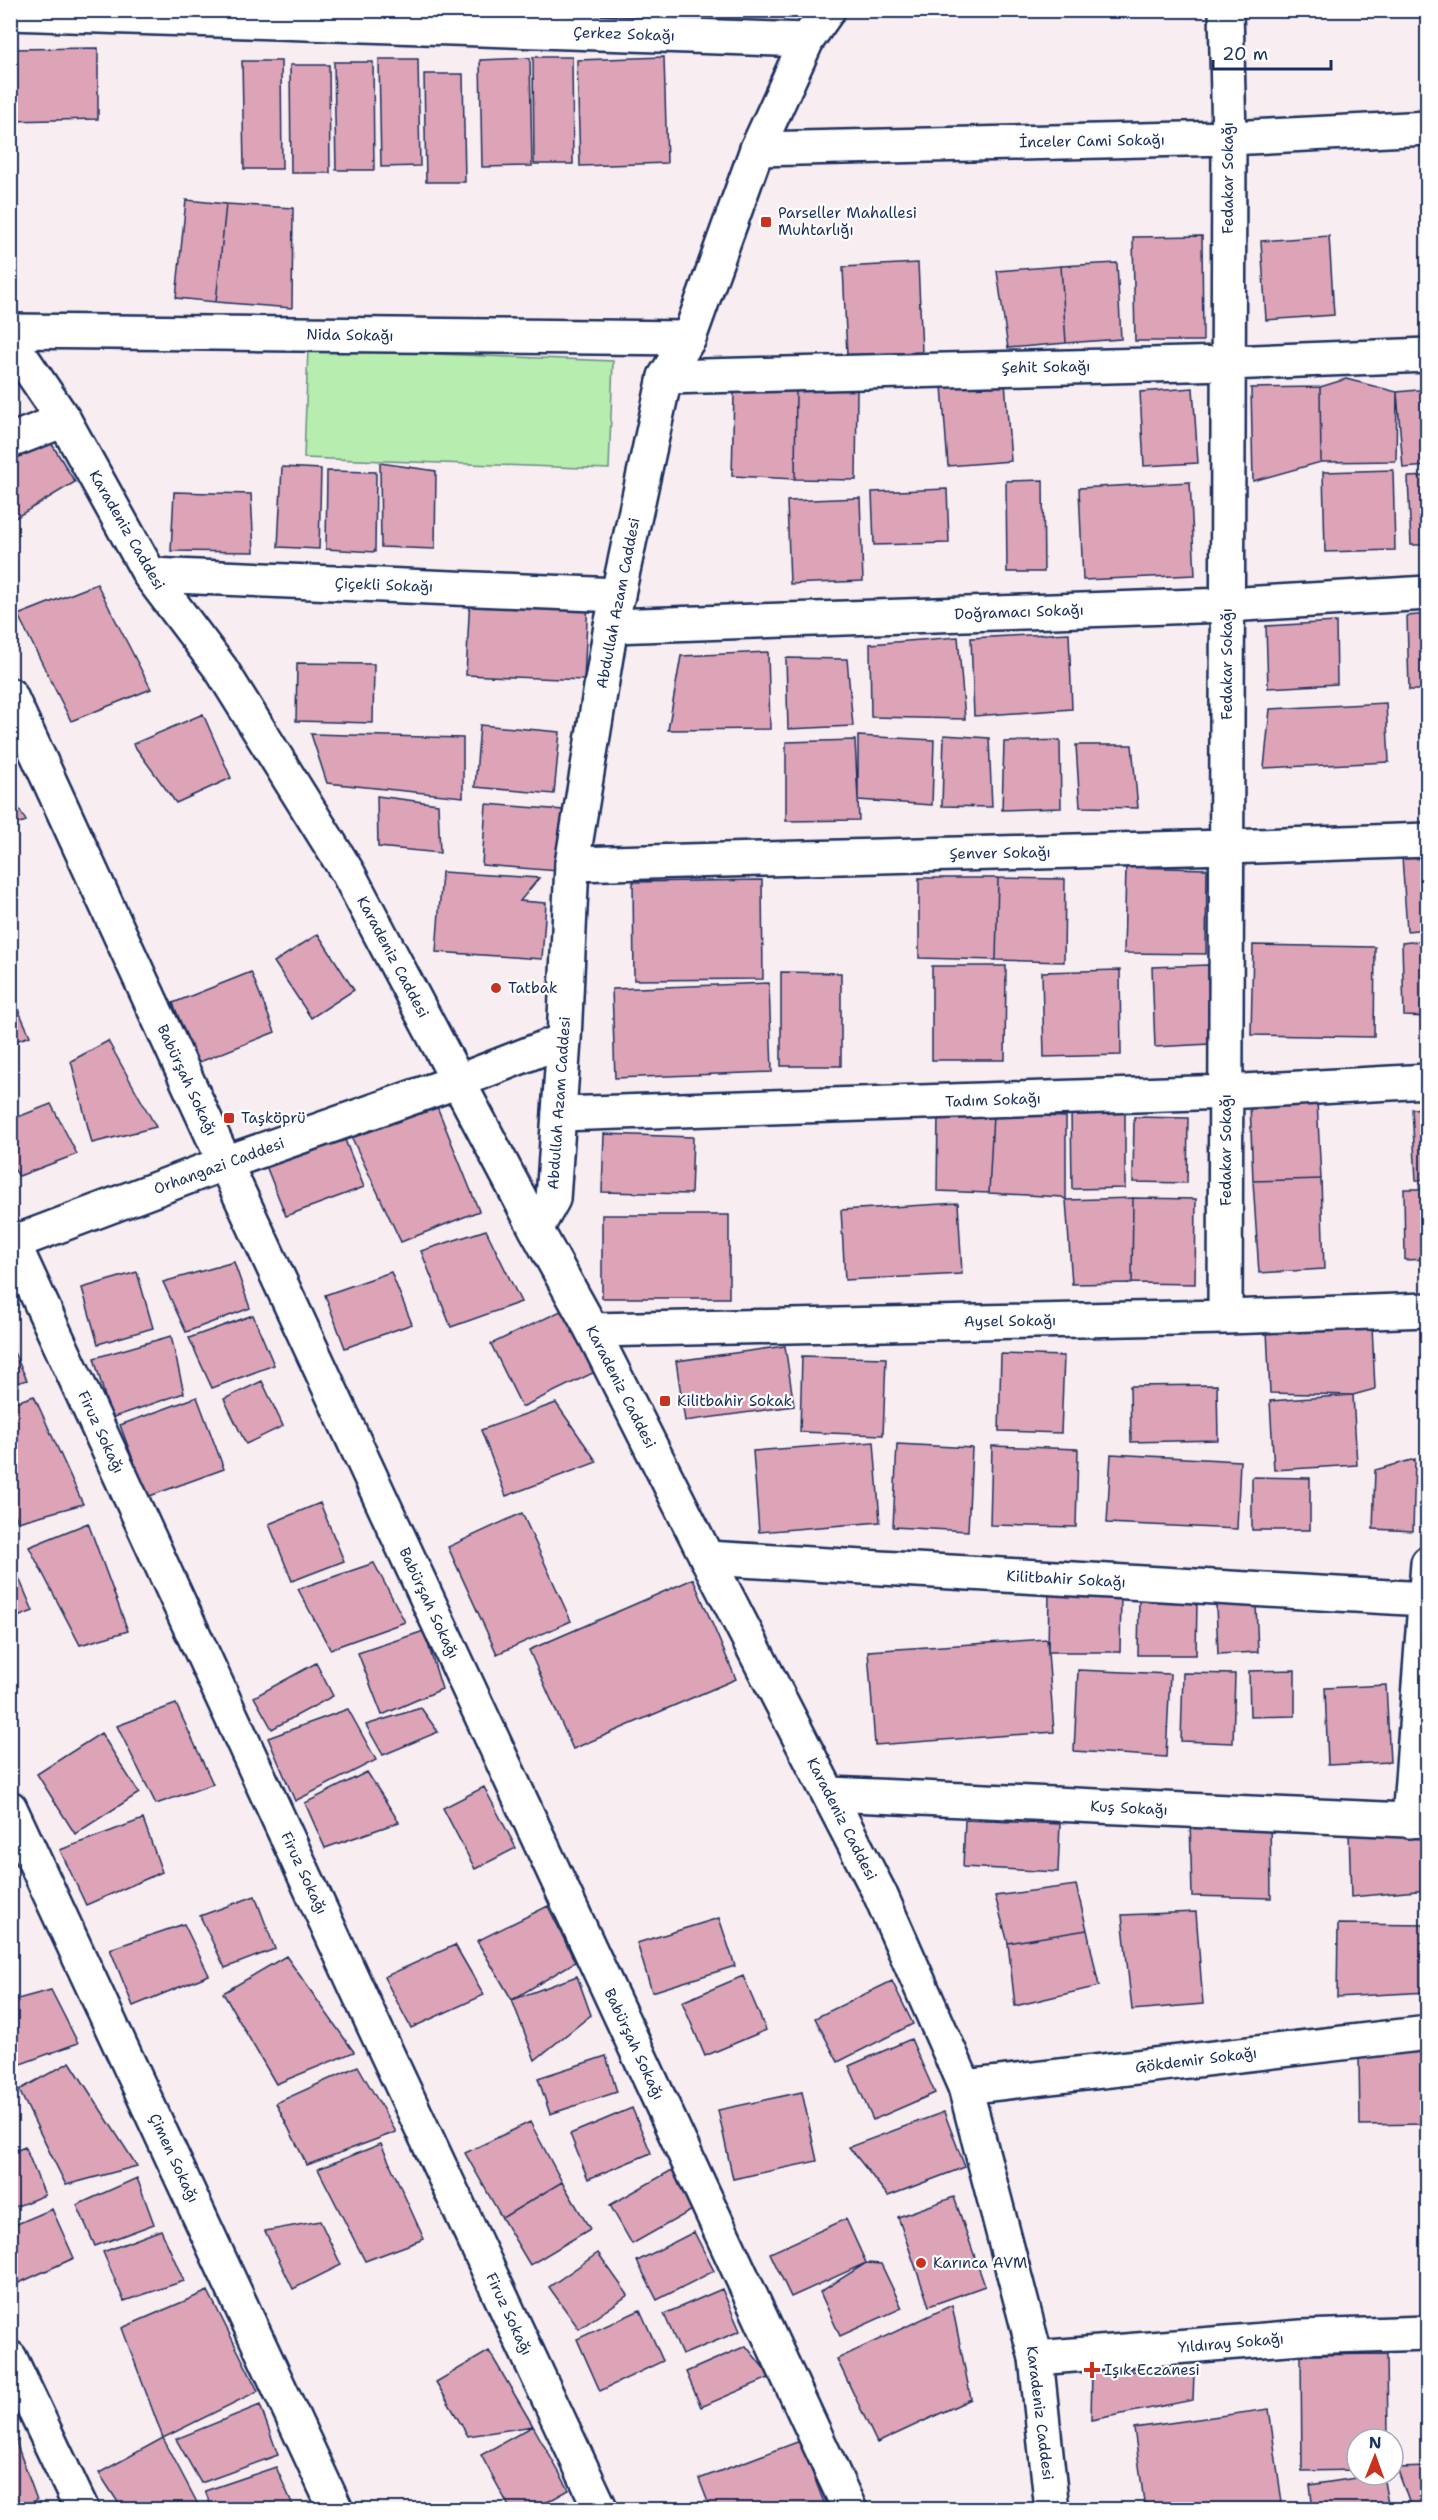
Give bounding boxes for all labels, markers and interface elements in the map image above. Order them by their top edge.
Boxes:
street label: Çerkez Sokağı [573,22,675,46]
scale bar [1213,33,1332,71]
text: 20 m [1222,42,1268,66]
street label: Fedakar Sokağı [1218,122,1238,234]
street label: İnceler Cami Sokağı [1019,130,1165,152]
place label: Parseller Mahallesi Muhtarlığı [778,203,917,240]
marker: Parseller Mahallesi Muhtarlığı [759,215,773,229]
street label: Nida Sokağı [306,324,394,346]
street label: Şehit Sokağı [1001,356,1091,378]
street label: Karadeniz Caddesi [85,466,169,594]
street label: Abdullah Azam Caddesi [592,516,644,690]
street label: Çiçekli Sokağı [334,573,434,597]
street label: Doğramacı Sokağı [954,600,1084,624]
street label: Fedakar Sokağı [1217,608,1237,720]
street label: Şenver Sokağı [949,842,1051,864]
street label: Karadeniz Caddesi [352,893,434,1021]
place label: Tatbak [508,978,558,998]
marker: Tatbak [489,981,503,995]
street label: Abdullah Azam Caddesi [543,1016,575,1190]
street label: Babürşah Sokağı [152,1021,222,1139]
street label: Tadım Sokağı [945,1088,1041,1112]
street label: Fedakar Sokağı [1216,1094,1236,1206]
place label: Taşköprü [241,1108,306,1128]
marker: Taşköprü [222,1111,236,1125]
street label: Orhangazi Caddesi [151,1133,287,1199]
street label: Aysel Sokağı [964,1310,1056,1332]
street label: Karadeniz Caddesi [581,1322,661,1452]
street label: Firuz Sokağı [73,1387,129,1477]
place label: Kilitbahir Sokak [677,1391,792,1411]
marker: Kilitbahir Sokak [658,1394,672,1408]
street label: Babürşah Sokağı [394,1544,464,1662]
street label: Kilitbahir Sokağı [1006,1566,1126,1592]
street label: Karadeniz Caddesi [802,1754,882,1884]
street label: Kuş Sokağı [1090,1796,1168,1820]
street label: Firuz Sokağı [276,1828,332,1918]
street label: Babürşah Sokağı [599,1985,669,2103]
street label: Gökdemir Sokağı [1134,2043,1258,2077]
street label: Çimen Sokağı [145,2110,203,2206]
place label: Karınca AVM [933,2253,1027,2273]
marker: Karınca AVM [914,2256,928,2270]
street label: Firuz Sokağı [481,2269,537,2359]
street label: Yıldıray Sokağı [1177,2328,1285,2358]
street label: Karadeniz Caddesi [1022,2345,1058,2481]
place label: Işık Eczanesi [1104,2360,1200,2380]
marker: Işık Eczanesi [1085,2363,1099,2377]
north arrow [1345,2427,1405,2487]
text: N [1369,2432,1382,2453]

